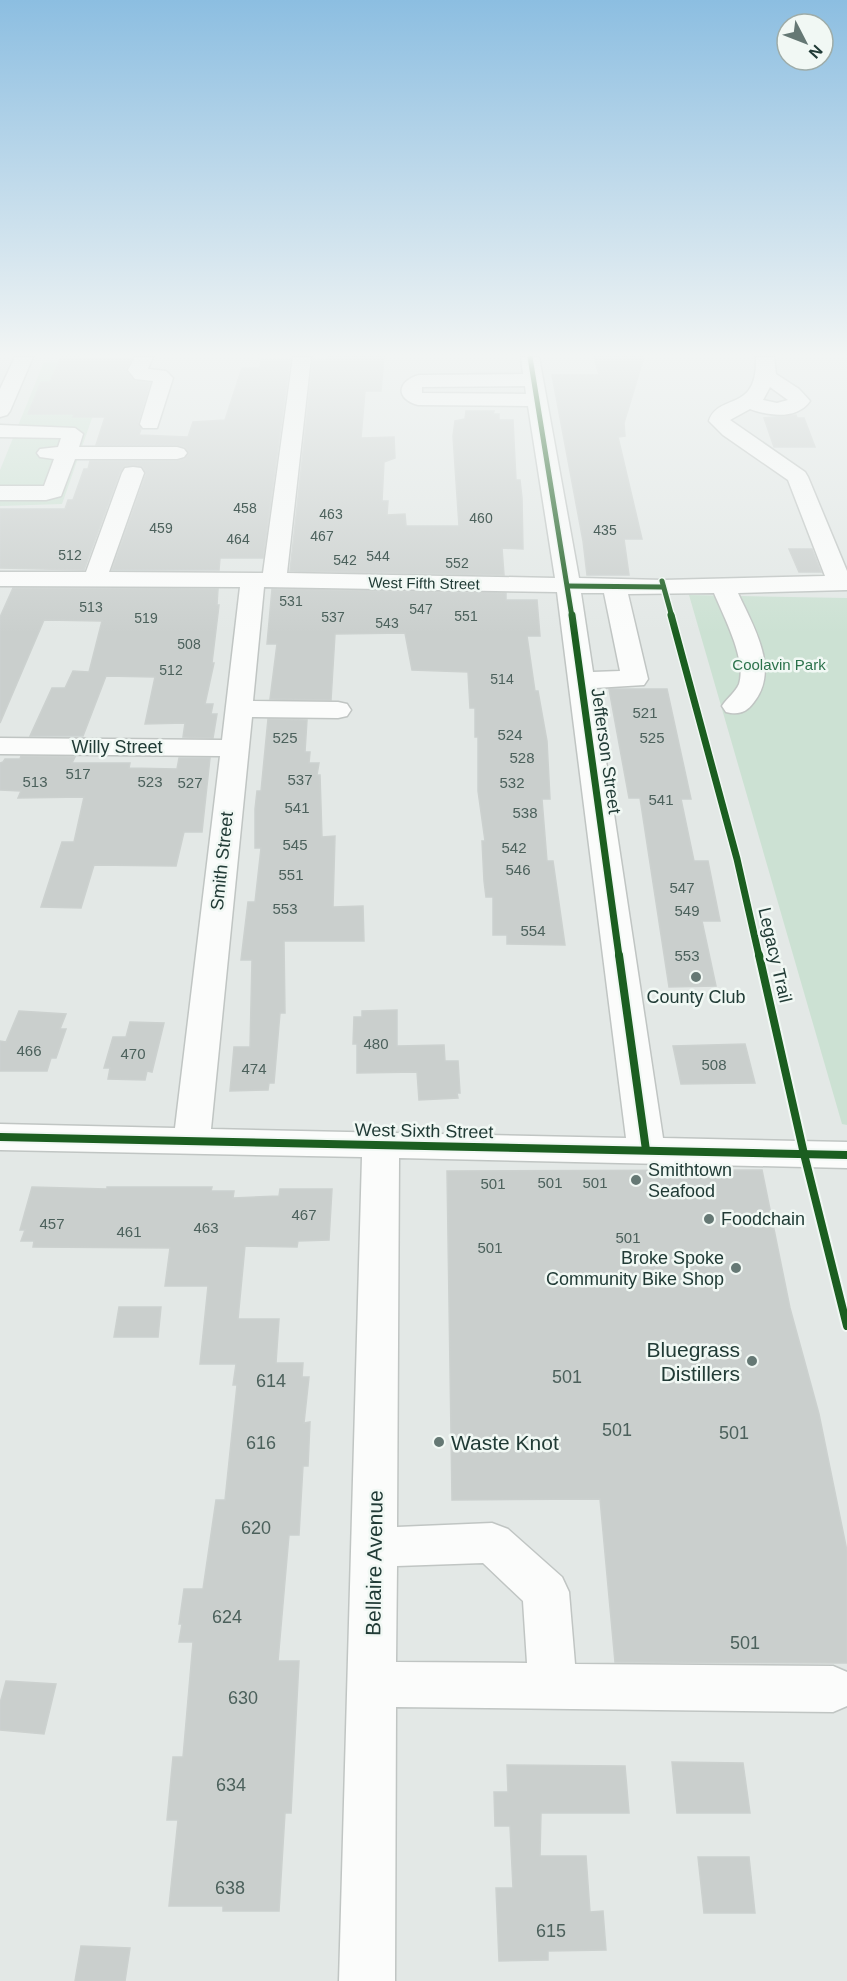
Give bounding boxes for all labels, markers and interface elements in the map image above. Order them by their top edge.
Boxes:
north arrow [775,12,835,72]
text: N [806,42,826,62]
house number: 458 [233,500,257,516]
house number: 463 [319,506,343,522]
house number: 460 [469,510,493,526]
house number: 459 [149,520,173,536]
house number: 435 [593,522,617,538]
house number: 467 [310,528,334,544]
house number: 464 [226,531,250,547]
house number: 512 [58,547,82,563]
house number: 544 [366,548,390,564]
house number: 542 [333,552,357,568]
house number: 552 [445,555,469,571]
street label: West Fifth Street [368,574,481,592]
house number: 531 [279,593,303,609]
house number: 513 [79,599,103,615]
house number: 547 [409,601,433,617]
house number: 551 [454,608,478,624]
house number: 537 [321,609,345,625]
house number: 519 [134,610,158,626]
house number: 543 [375,615,399,631]
house number: 508 [177,636,201,652]
park label: Coolavin Park [732,656,826,673]
house number: 512 [159,662,183,678]
house number: 514 [490,671,514,687]
street label: Jefferson Street [587,687,625,815]
house number: 521 [632,704,658,721]
house number: 524 [497,726,523,743]
house number: 525 [272,729,298,746]
house number: 525 [639,729,665,746]
street label: Willy Street [71,737,163,757]
house number: 528 [509,749,535,766]
house number: 517 [65,765,91,782]
house number: 537 [287,771,313,788]
house number: 513 [22,773,48,790]
house number: 523 [137,773,163,790]
house number: 527 [177,774,203,791]
house number: 532 [499,774,525,791]
house number: 541 [648,791,674,808]
house number: 541 [284,799,310,816]
house number: 538 [512,804,538,821]
street label: Smith Street [207,811,237,911]
house number: 545 [282,836,308,853]
house number: 542 [501,839,527,856]
house number: 546 [505,861,531,878]
house number: 551 [278,866,304,883]
house number: 547 [669,879,695,896]
house number: 553 [272,900,298,917]
house number: 549 [674,902,700,919]
street label: Legacy Trail [754,905,796,1005]
house number: 554 [520,922,546,939]
house number: 553 [674,947,700,964]
marker: County Club [689,970,703,984]
place label: County Club [646,987,746,1007]
house number: 480 [363,1035,389,1052]
house number: 466 [16,1042,42,1059]
house number: 470 [120,1045,146,1062]
house number: 508 [701,1056,727,1073]
house number: 474 [241,1060,267,1077]
street label: West Sixth Street [354,1120,494,1142]
place label: Smithtown Seafood [648,1160,732,1201]
marker: Smithtown Seafood [629,1173,643,1187]
house number: 501 [537,1174,563,1191]
house number: 501 [582,1174,608,1191]
house number: 501 [480,1175,506,1192]
house number: 467 [291,1206,317,1223]
place label: Foodchain [721,1209,805,1229]
marker: Foodchain [702,1212,716,1226]
house number: 457 [39,1215,65,1232]
house number: 463 [193,1219,219,1236]
house number: 461 [116,1223,142,1240]
house number: 501 [615,1229,641,1246]
house number: 501 [477,1239,503,1256]
place label: Broke Spoke Community Bike Shop [546,1248,724,1289]
marker: Broke Spoke Community Bike Shop [729,1261,743,1275]
place label: Bluegrass Distillers [647,1338,740,1385]
marker: Bluegrass Distillers [745,1354,759,1368]
house number: 501 [552,1367,582,1387]
house number: 614 [256,1371,286,1391]
house number: 501 [602,1420,632,1440]
house number: 501 [719,1423,749,1443]
place label: Waste Knot [451,1431,559,1454]
house number: 616 [246,1433,276,1453]
marker: Waste Knot [432,1435,446,1449]
street label: Bellaire Avenue [361,1490,387,1636]
house number: 620 [241,1518,271,1538]
house number: 624 [212,1607,242,1627]
house number: 501 [730,1633,760,1653]
house number: 630 [228,1688,258,1708]
house number: 634 [216,1775,246,1795]
house number: 638 [215,1878,245,1898]
house number: 615 [536,1921,566,1941]

